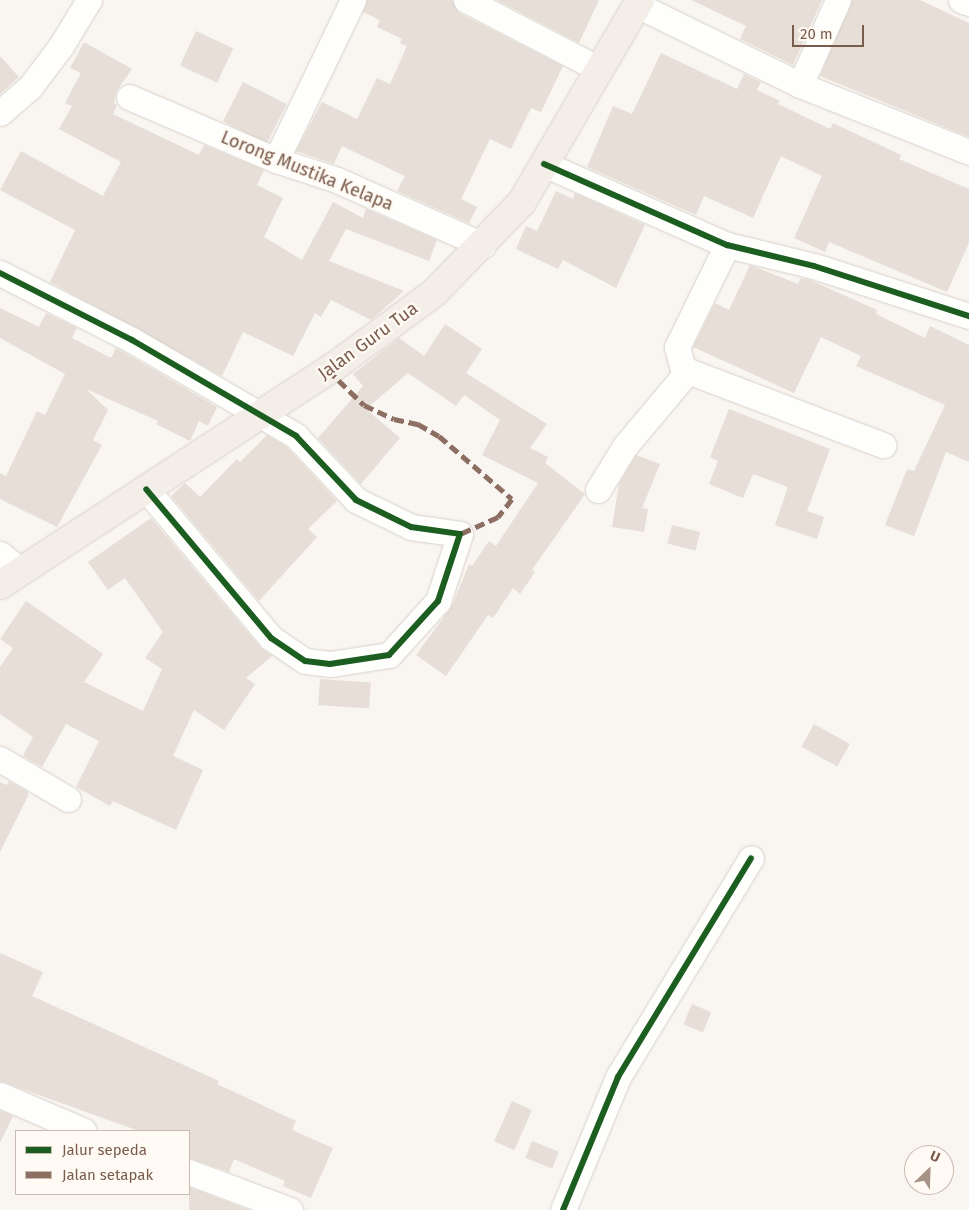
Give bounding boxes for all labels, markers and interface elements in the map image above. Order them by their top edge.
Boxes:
scale bar [794,15,866,47]
text: 20 m [800,25,833,43]
street label: Lorong Mustika Kelapa [218,127,396,215]
street label: Jalan Guru Tua [314,298,422,384]
legend [15,1130,190,1195]
text: Jalur sepeda [62,1141,147,1159]
north arrow [904,1145,954,1195]
text: U [927,1147,943,1166]
text: Jalan setapak [62,1166,153,1184]

